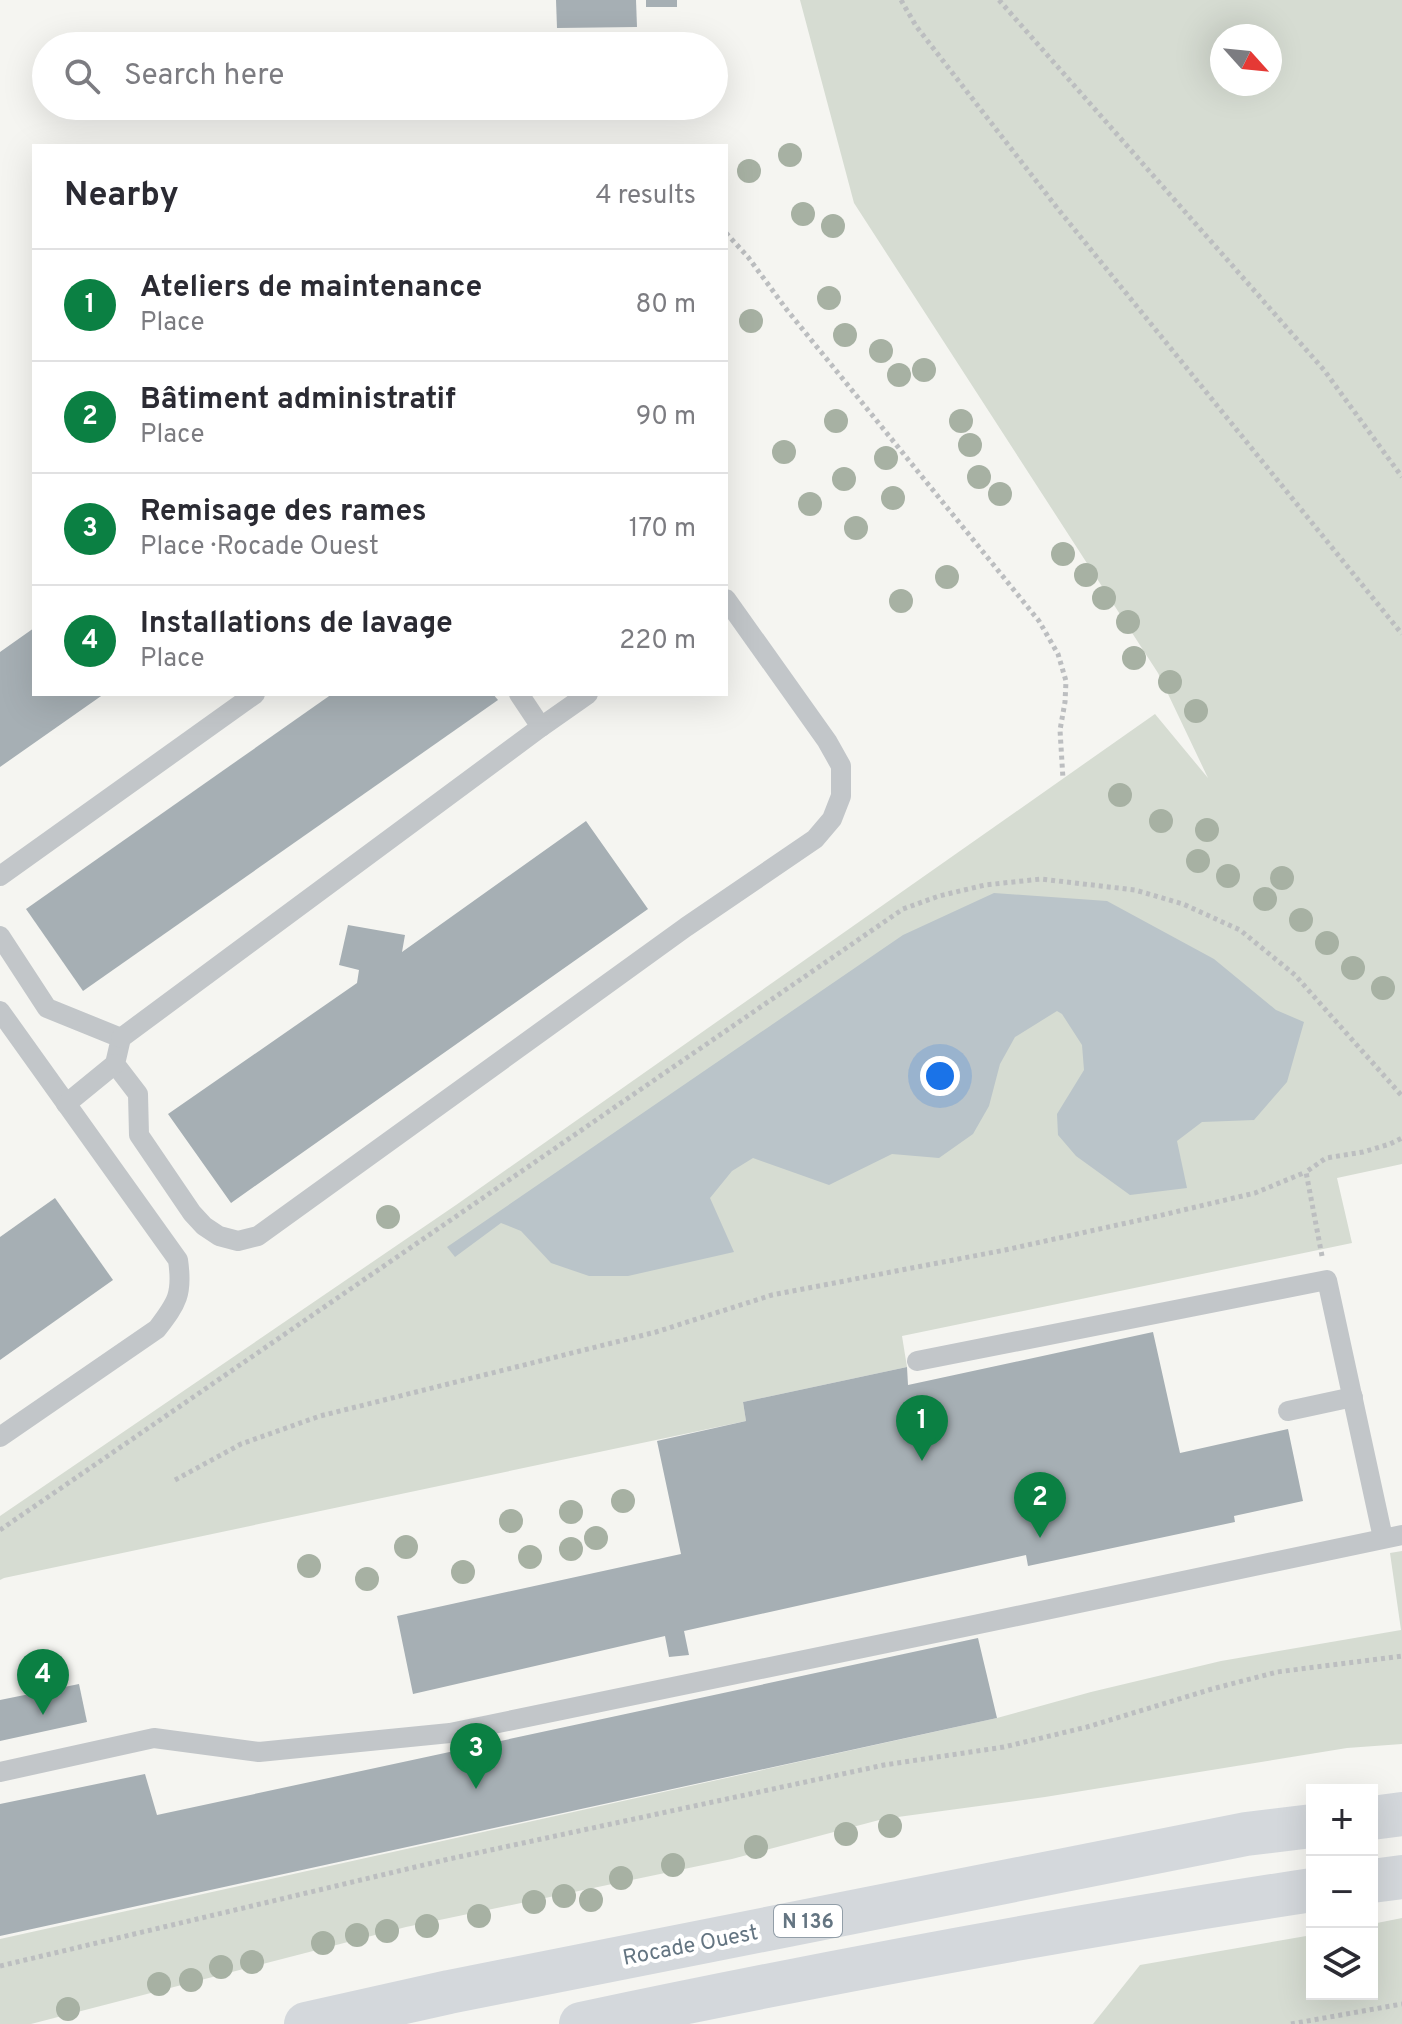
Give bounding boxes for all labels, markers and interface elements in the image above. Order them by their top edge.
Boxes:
north arrow [1210,24,1282,96]
search box [32,32,728,120]
icon: search [60,54,104,98]
text: Search here [124,58,284,95]
text: Nearby [64,175,179,218]
text: 4 results [595,180,696,213]
text: Ateliers de maintenance [140,270,482,307]
text: 1 [85,289,95,322]
text: 80 m [636,289,696,322]
text: Place [140,307,204,340]
text: Bâtiment administratif [140,382,456,419]
text: 2 [82,401,98,434]
text: 90 m [636,401,696,434]
text: Place [140,419,204,452]
text: Remisage des rames [140,494,427,531]
text: 3 [82,513,98,546]
text: 170 m [629,513,696,546]
text: Place · Rocade Ouest [140,531,379,564]
text: Installations de lavage [140,606,453,643]
text: 4 [82,625,98,658]
text: 220 m [619,625,696,658]
text: Place [140,643,204,676]
your location [920,1056,960,1096]
pin: 1 [896,1395,948,1461]
pin: 2 [1014,1472,1066,1538]
pin: 4 [17,1649,69,1715]
pin: 3 [450,1723,502,1789]
map controls [1306,1784,1378,2000]
button: + [1306,1784,1378,1856]
button: − [1306,1856,1378,1928]
road number: N 136 [774,1905,842,1937]
street label: Rocade Ouest [621,1920,760,1973]
button: layers [1306,1928,1378,2000]

